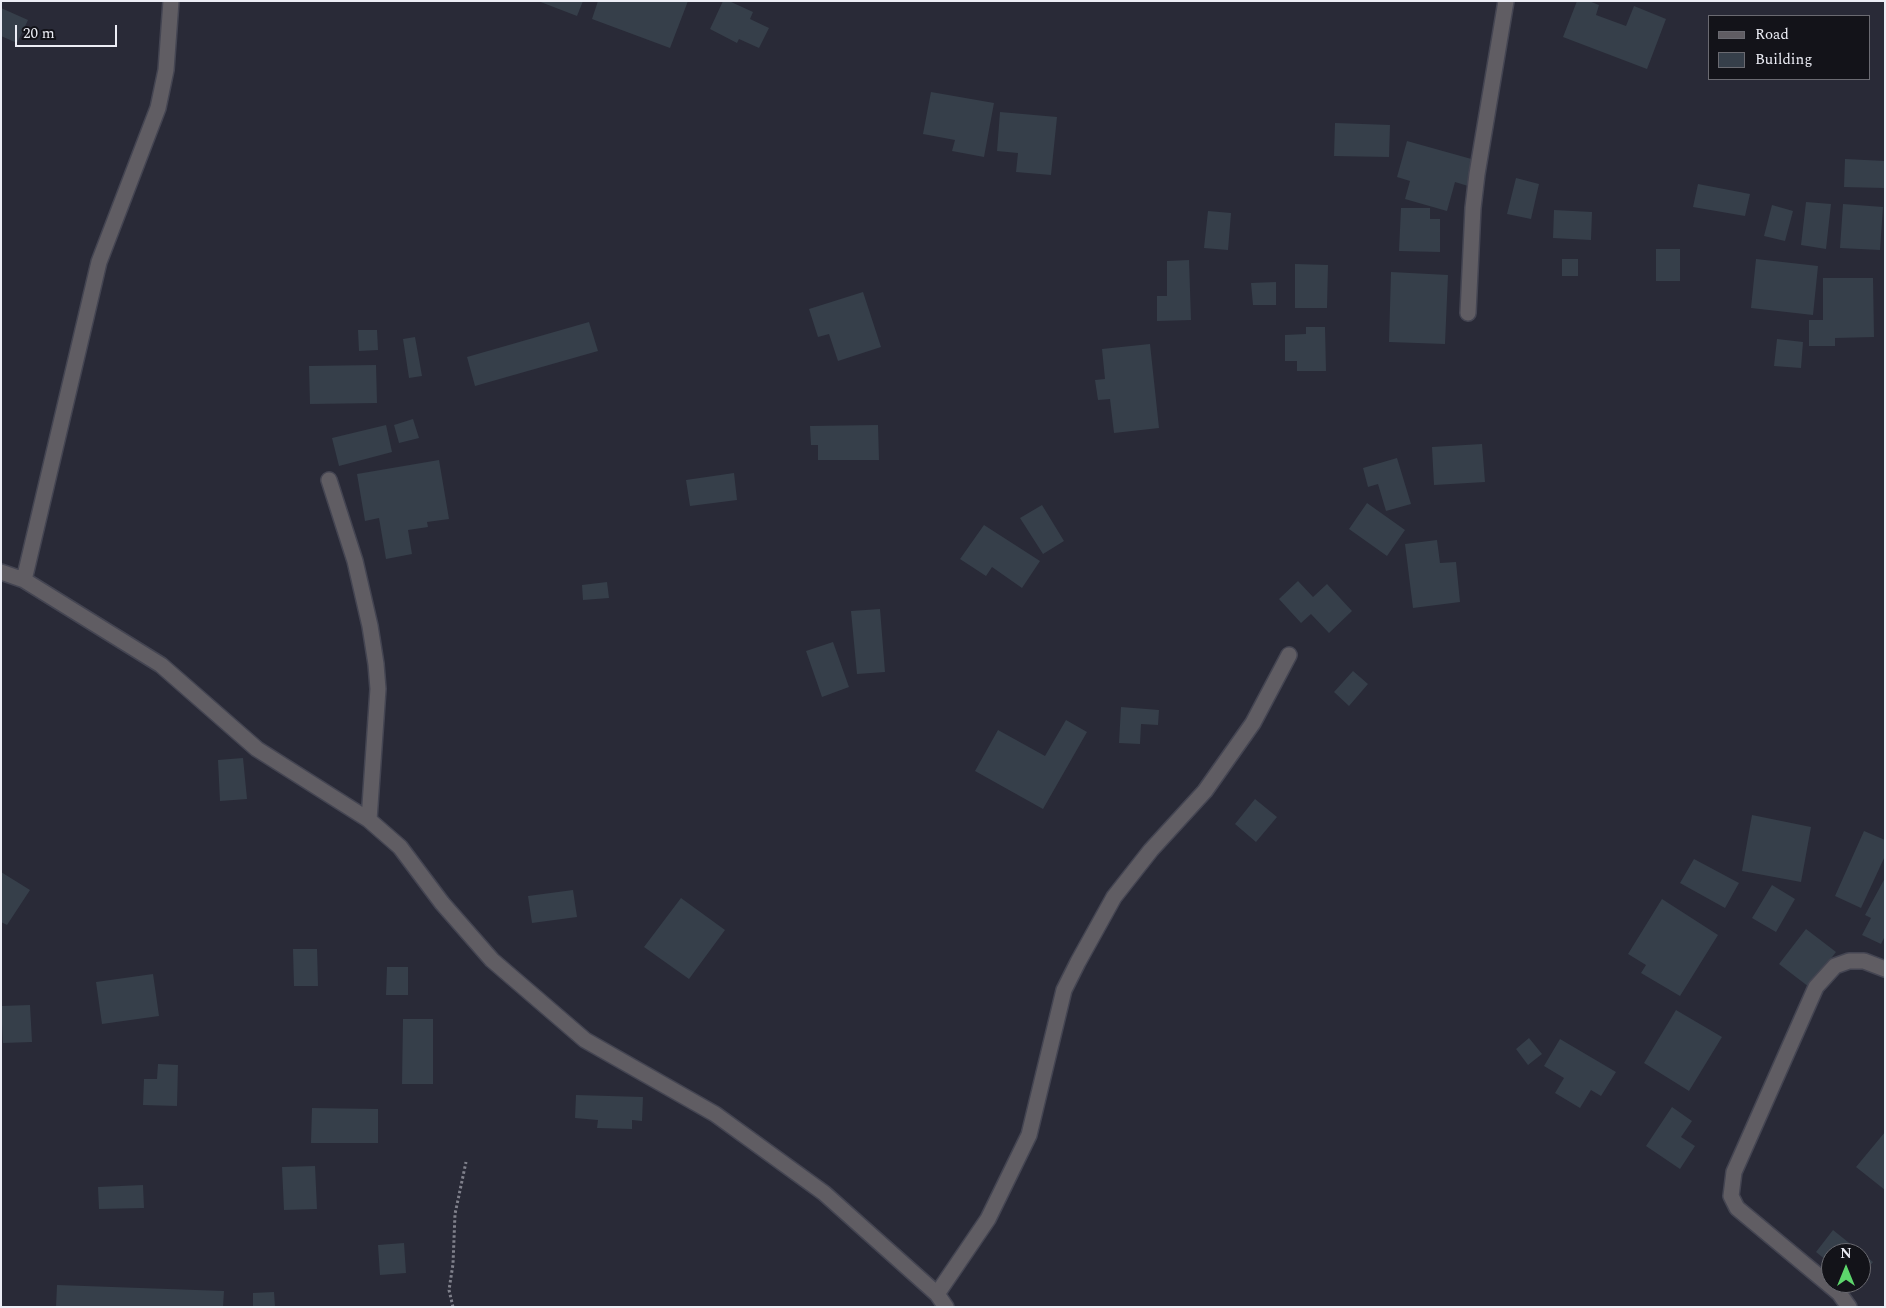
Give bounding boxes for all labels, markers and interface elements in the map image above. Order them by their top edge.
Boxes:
scale bar [18,15,120,47]
legend [1708,15,1871,80]
text: 20 m [23,22,55,45]
text: Road [1755,23,1789,46]
text: Building [1755,48,1812,71]
north arrow [1821,1243,1871,1293]
text: N [1840,1243,1852,1264]

